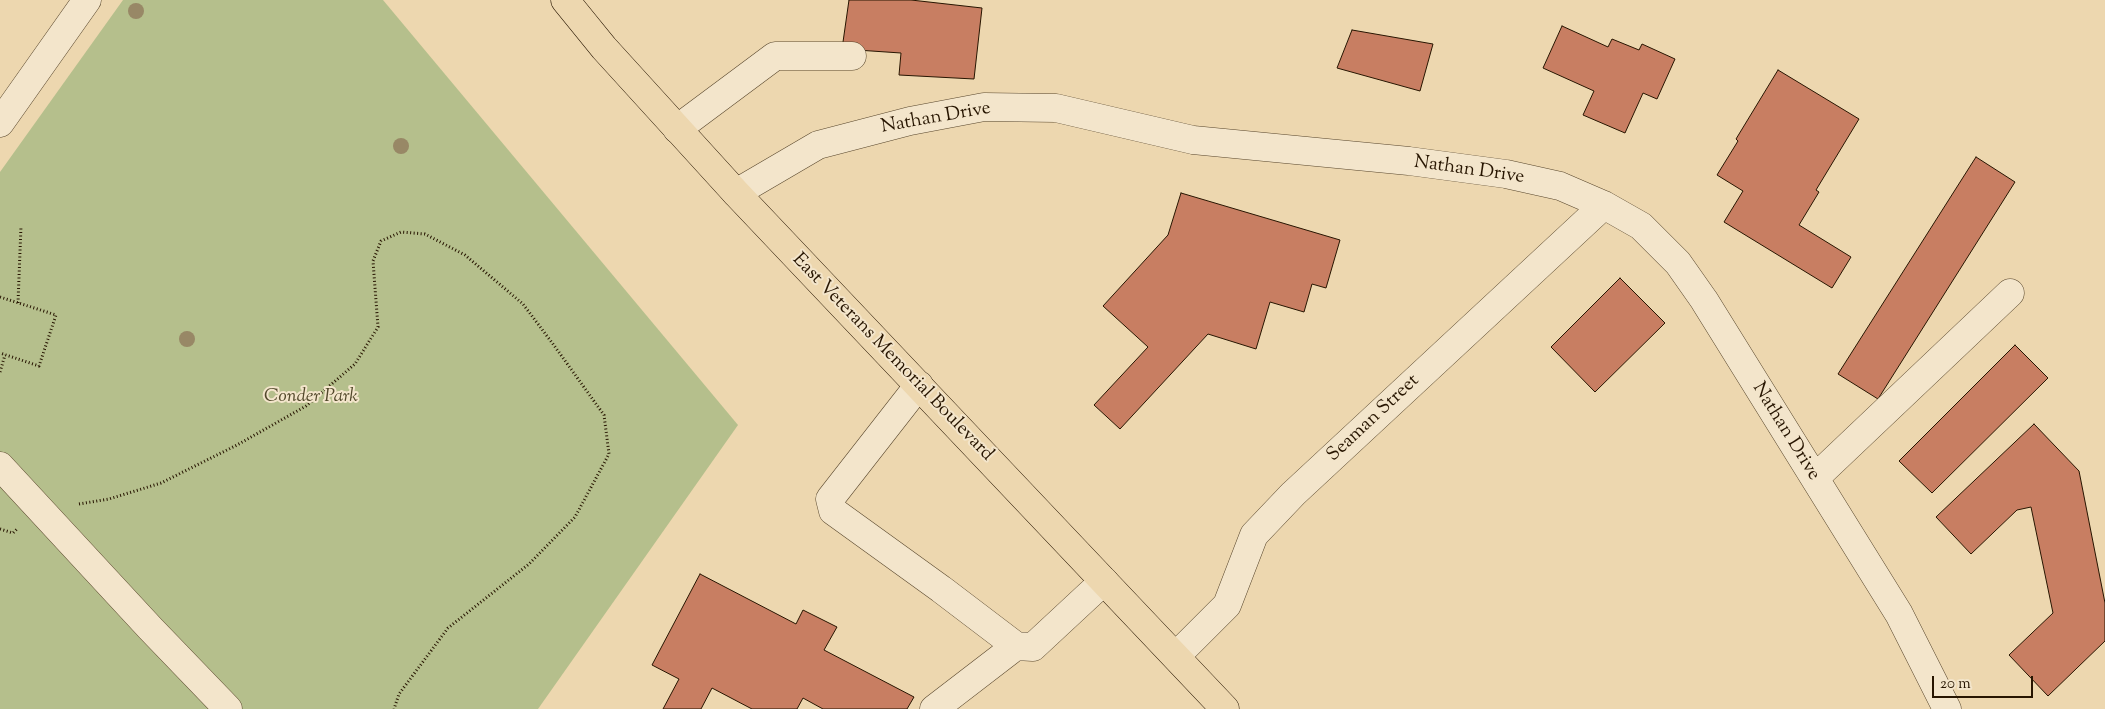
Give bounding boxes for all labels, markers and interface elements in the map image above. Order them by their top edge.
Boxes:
street label: Nathan Drive [879,98,993,140]
street label: Nathan Drive [1412,152,1526,190]
street label: East Veterans Memorial Boulevard [786,249,998,467]
street label: Seaman Street [1323,371,1425,467]
street label: Nathan Drive [1746,379,1824,485]
park label: Conder Park [264,387,358,409]
scale bar [1935,666,2036,698]
text: 20 m [1940,674,1971,695]

